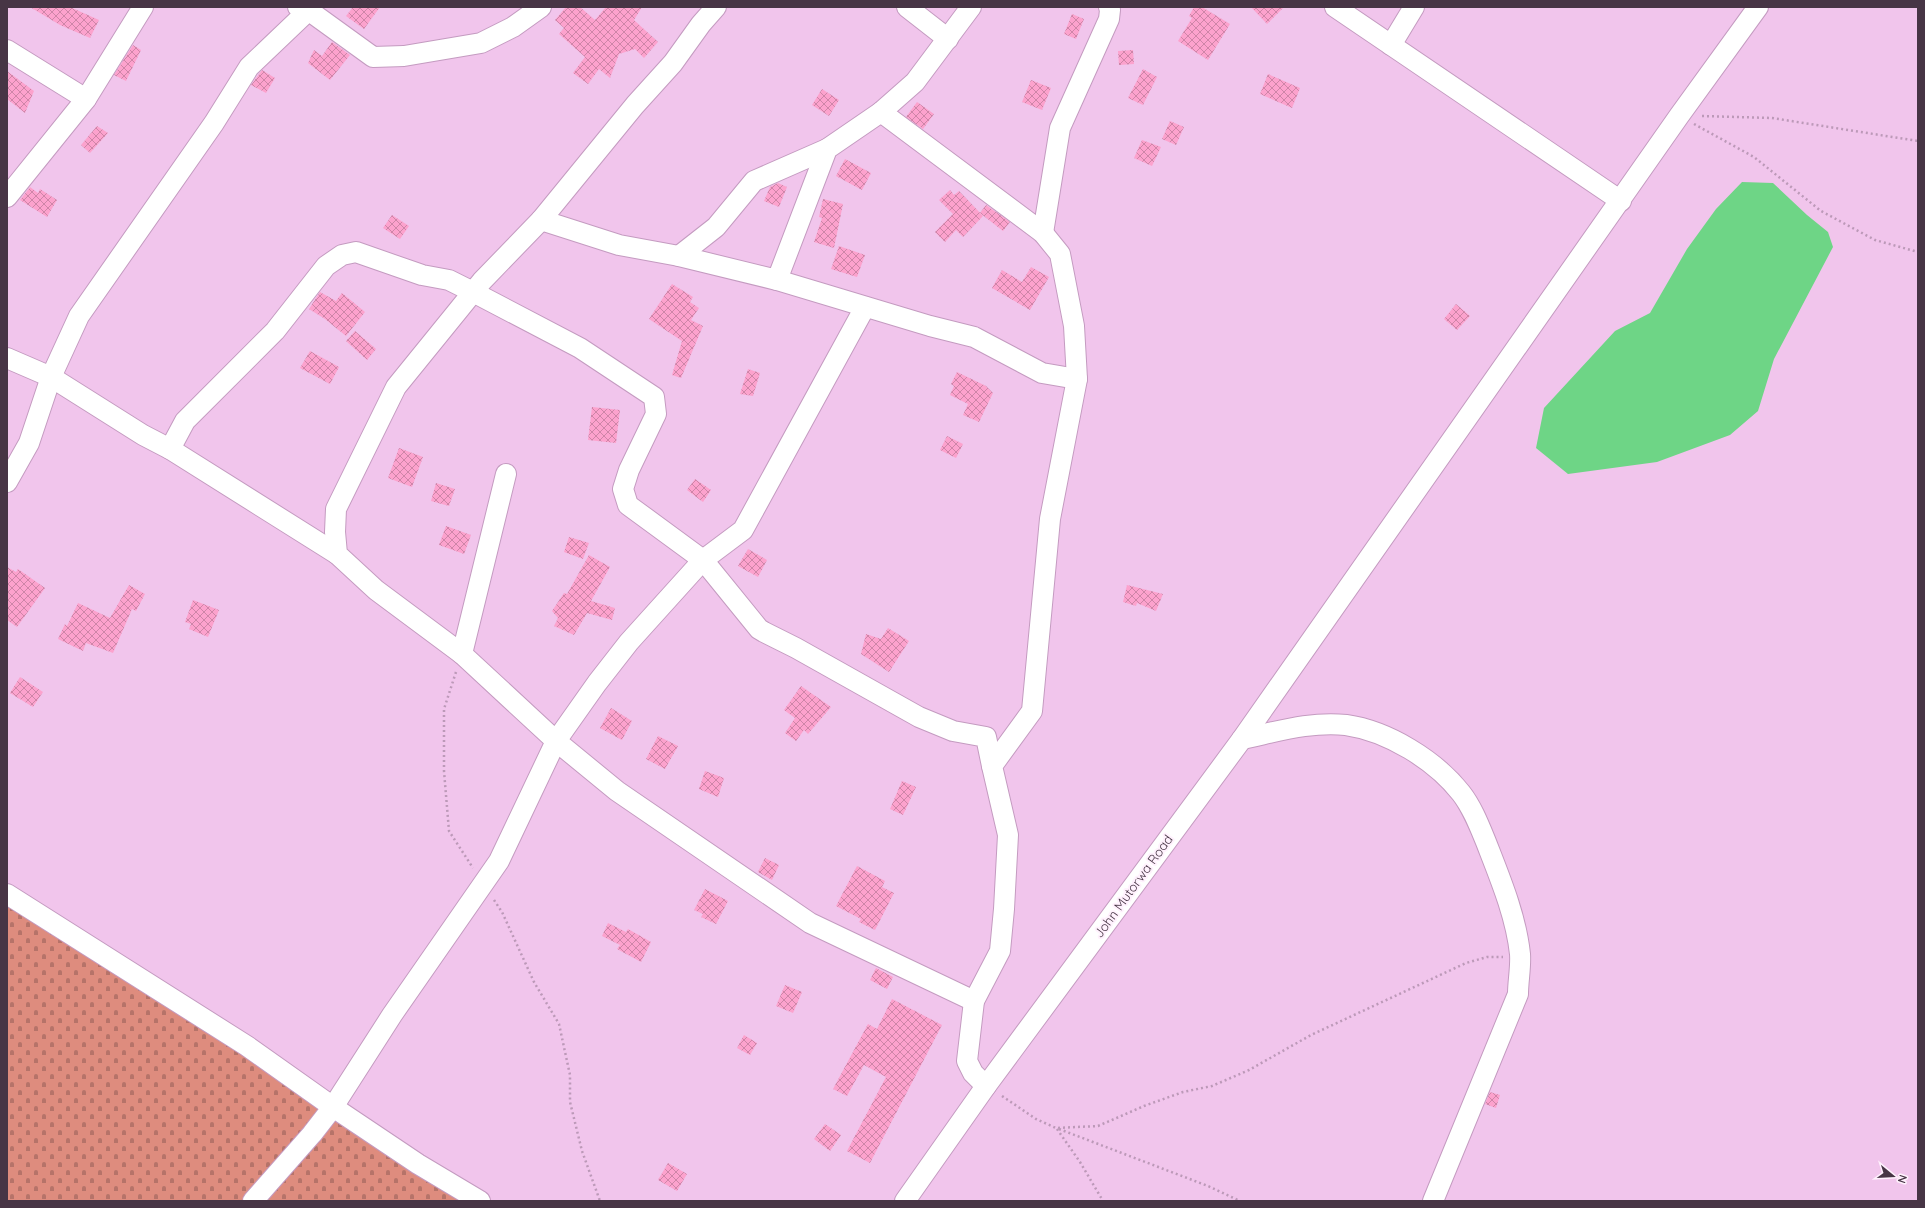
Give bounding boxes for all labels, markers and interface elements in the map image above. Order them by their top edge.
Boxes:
street label: John Mutorwa Road [1090,831,1176,941]
north arrow [1873,1156,1913,1196]
text: N [1895,1173,1910,1185]

